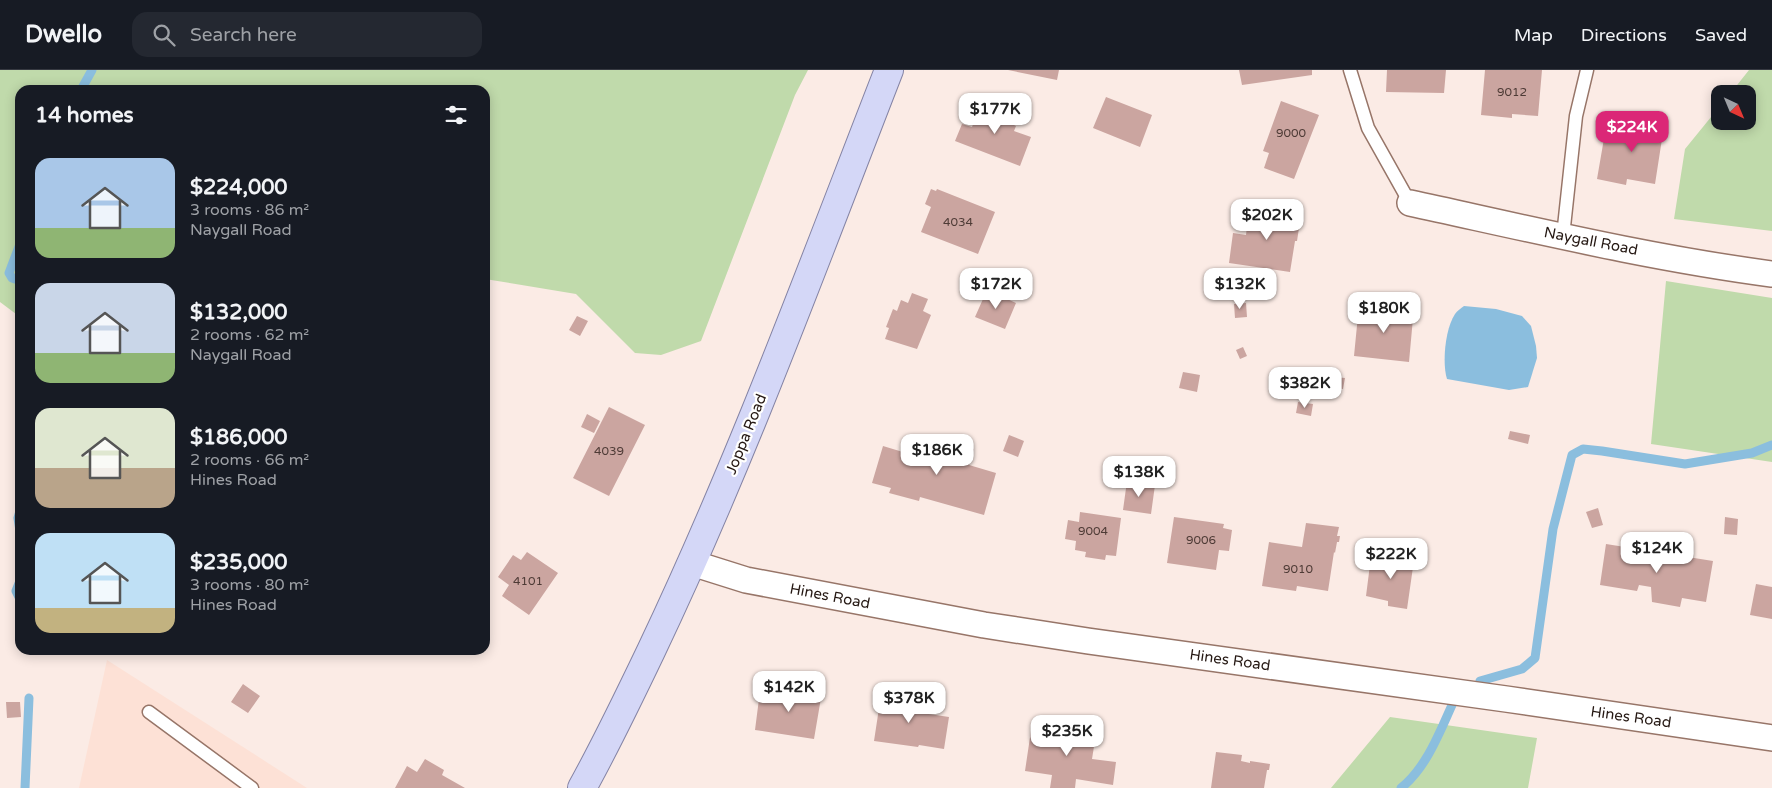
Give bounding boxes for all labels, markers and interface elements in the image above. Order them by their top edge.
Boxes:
search box [132,12,482,57]
text: Dwello [25,20,102,49]
icon: search [150,21,178,49]
text: Search here [190,24,297,46]
text: Map [1514,24,1553,46]
text: Directions [1581,24,1667,46]
text: Saved [1695,24,1747,46]
house number: 9012 [1497,85,1527,99]
north arrow [1711,85,1756,130]
map controls [1711,85,1756,130]
pin: $177K [960,92,1030,135]
text: $177K [970,99,1020,119]
icon: filters [442,101,470,129]
text: 14 homes [35,103,134,128]
pin: $224K [1597,111,1667,153]
text: $224K [1607,117,1657,137]
house number: 9000 [1276,126,1307,140]
text: $224,000 [190,175,288,200]
icon: home [75,178,135,238]
pin: $202K [1232,198,1302,241]
text: 3 rooms · 86 m² [190,200,309,220]
text: $202K [1242,205,1292,225]
house number: 4034 [943,215,974,229]
text: Naygall Road [190,220,292,240]
street label: Naygall Road [1543,223,1639,259]
pin: $172K [961,268,1031,310]
pin: $132K [1205,268,1275,310]
text: $172K [971,274,1021,294]
text: $132K [1215,274,1265,294]
pin: $180K [1349,292,1419,334]
text: $180K [1359,298,1409,318]
text: $132,000 [190,300,288,325]
icon: home [75,303,135,363]
text: 2 rooms · 62 m² [190,325,309,345]
text: Naygall Road [190,345,292,365]
pin: $382K [1270,366,1340,409]
text: $382K [1280,373,1330,393]
street label: Joppa Road [722,391,770,477]
text: $186,000 [190,425,288,450]
icon: home [75,428,135,488]
pin: $186K [902,434,972,476]
text: $186K [912,440,962,460]
house number: 4039 [594,444,624,458]
text: 2 rooms · 66 m² [190,450,309,470]
pin: $138K [1104,456,1174,498]
text: $138K [1114,462,1164,482]
text: Hines Road [190,470,277,490]
house number: 9004 [1078,524,1109,538]
pin: $124K [1622,532,1692,574]
house number: 9006 [1186,533,1216,547]
pin: $222K [1356,538,1426,580]
text: $124K [1632,538,1682,558]
text: $222K [1366,544,1416,564]
text: $235,000 [190,550,287,575]
icon: home [75,553,135,613]
house number: 9010 [1283,562,1314,576]
house number: 4101 [513,574,543,588]
text: 3 rooms · 80 m² [190,575,309,595]
street label: Hines Road [788,579,872,613]
text: Hines Road [190,595,277,615]
street label: Hines Road [1188,645,1272,675]
pin: $142K [754,670,824,713]
text: $142K [764,677,814,697]
pin: $378K [874,682,944,724]
text: $378K [884,688,934,708]
street label: Hines Road [1589,702,1673,732]
pin: $235K [1032,714,1102,757]
text: $235K [1042,721,1092,741]

